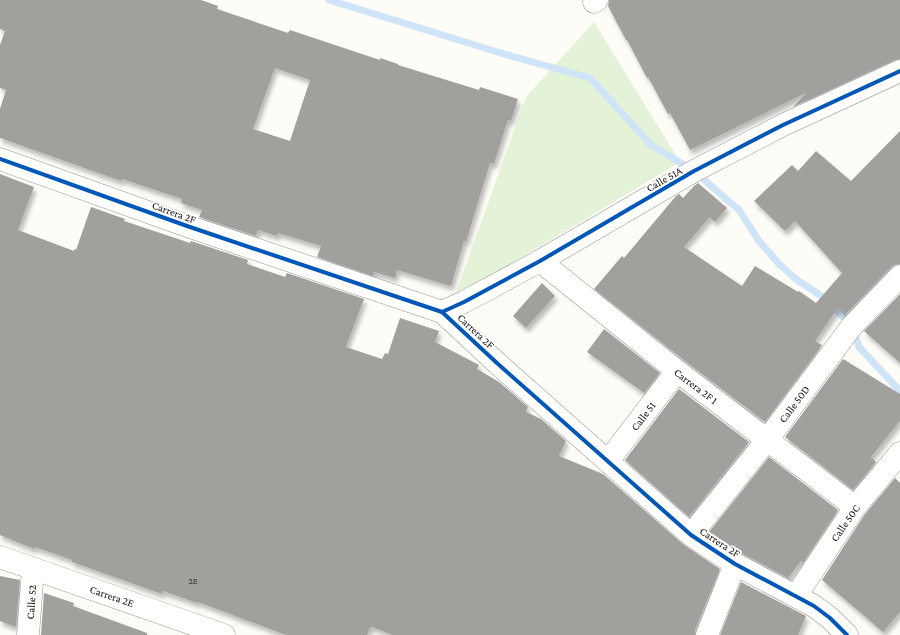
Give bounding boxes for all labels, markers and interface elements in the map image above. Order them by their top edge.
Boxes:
street label: Calle 51A [644,164,685,194]
street label: Carrera 2F [151,199,198,226]
street label: Carrera 2F [455,311,497,351]
street label: Carrera 2F 1 [672,366,720,406]
street label: Calle 50D [776,383,812,425]
street label: Calle 51 [628,399,658,433]
street label: Calle 50C [828,502,862,544]
street label: Carrera 2F [698,525,743,560]
house number: 2E [188,576,198,586]
street label: Carrera 2E [88,583,136,609]
street label: Calle 52 [24,584,38,620]

